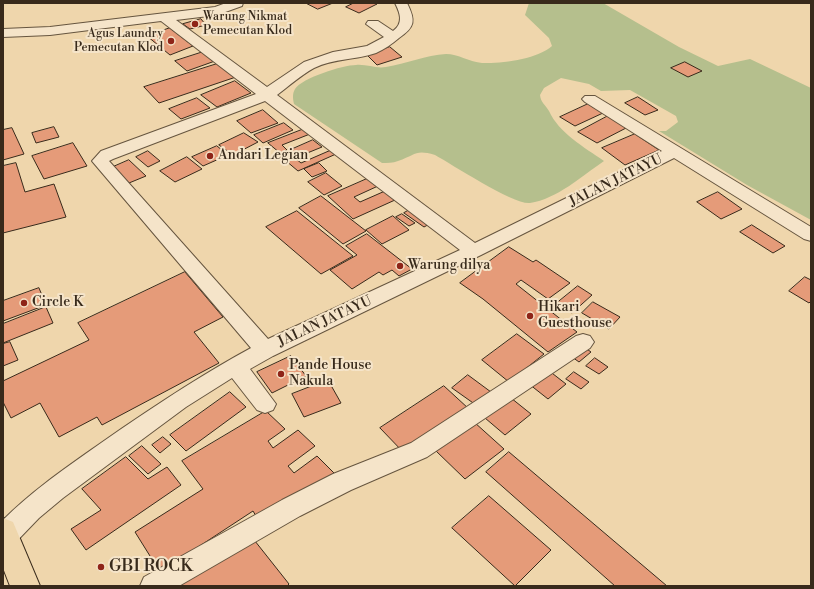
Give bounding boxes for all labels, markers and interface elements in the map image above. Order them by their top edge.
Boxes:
place label: Warung Nikmat Pemecutan Klod [203,10,292,38]
marker: Warung Nikmat Pemecutan Klod [190,19,200,29]
place label: Agus Laundry Pemecutan Klod [74,27,163,55]
marker: Agus Laundry Pemecutan Klod [166,36,176,46]
place label: Andari Legian [218,148,308,164]
marker: Andari Legian [205,151,215,161]
street label: JALAN JATAYU [567,151,665,211]
place label: Warung dilya [408,258,490,274]
marker: Warung dilya [395,261,405,271]
street label: JALAN JATAYU [275,293,375,351]
place label: Circle K [32,295,83,311]
marker: Circle K [19,298,29,308]
place label: Hikari Guesthouse [538,300,612,332]
marker: Hikari Guesthouse [525,311,535,321]
place label: Pande House Nakula [289,358,371,390]
marker: Pande House Nakula [276,369,286,379]
place label: GBI ROCK [109,557,193,577]
marker: GBI ROCK [96,562,106,572]

